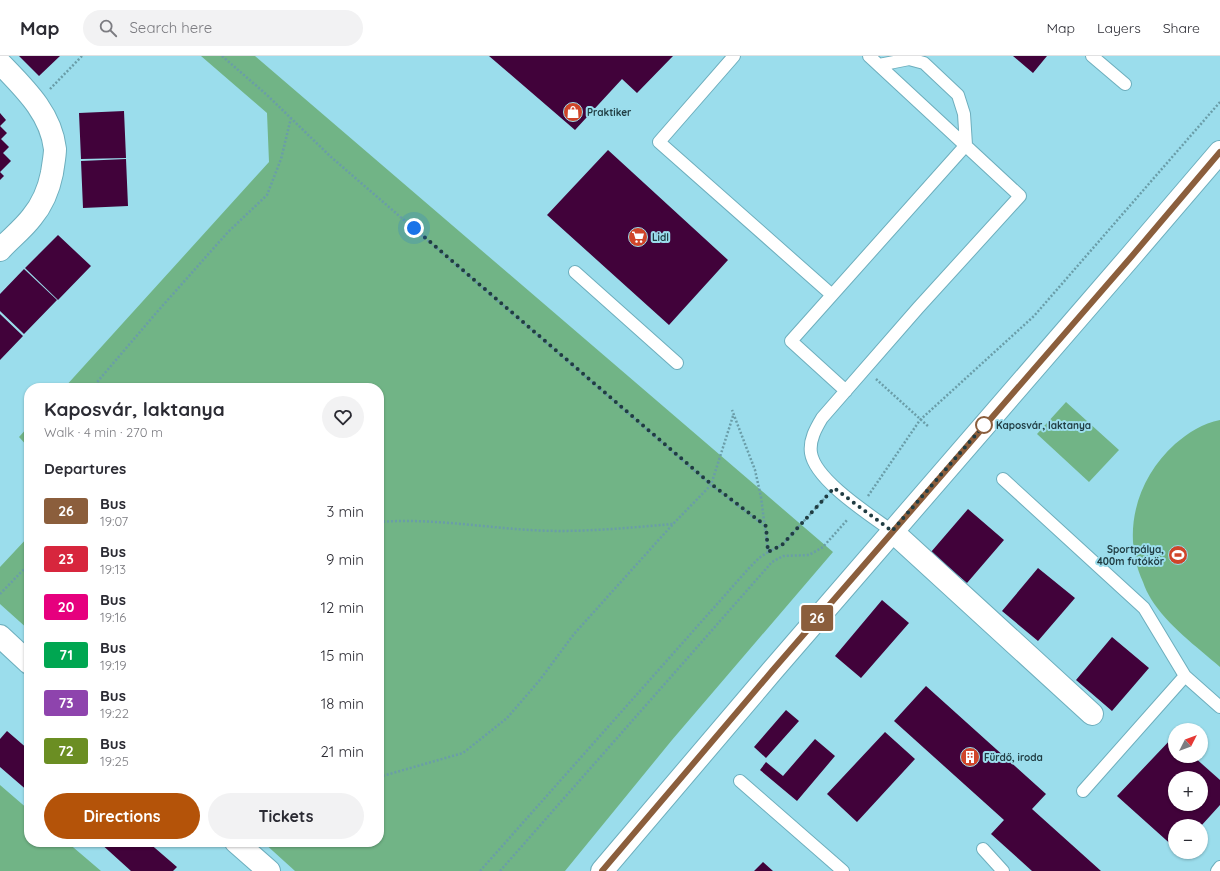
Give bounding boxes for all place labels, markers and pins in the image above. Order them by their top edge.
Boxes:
shop icon: Praktiker [562,101,584,123]
place label: Praktiker [587,106,632,119]
supermarket icon: Lidl [627,226,649,248]
place label: Lidl [652,231,669,244]
marker: Kaposvár, laktanya [975,416,993,434]
place label: Kaposvár, laktanya [996,419,1091,432]
place label: Sportpálya, 400m futókör [1097,543,1165,568]
sports icon: Sportpálya, 400m futókör [1167,544,1189,566]
building icon: Fürdő, iroda [959,746,981,768]
place label: Fürdő, iroda [984,751,1043,764]

